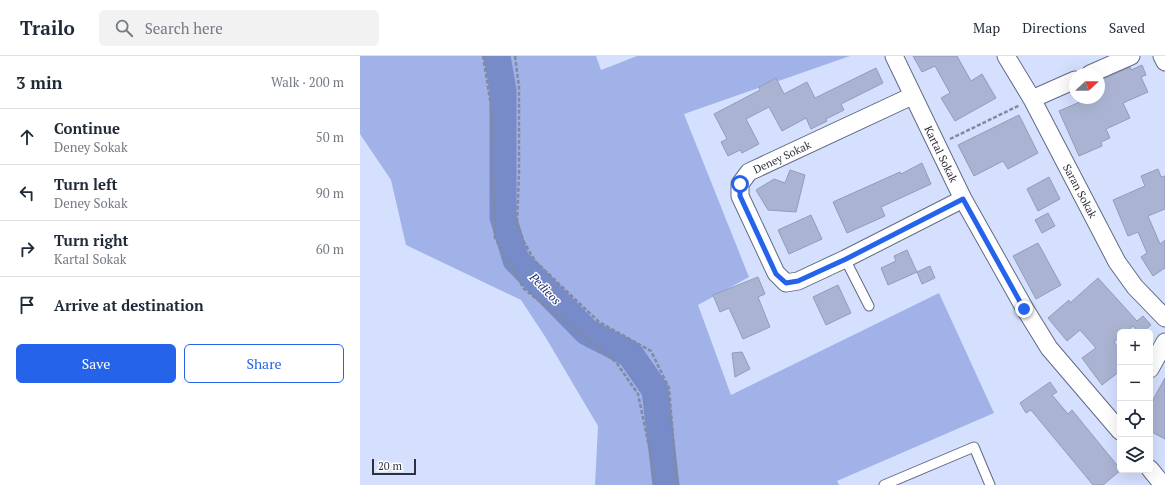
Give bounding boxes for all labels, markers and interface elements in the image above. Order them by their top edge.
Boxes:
search box [99,10,379,46]
text: Trailo [20,15,75,40]
icon: search [113,17,135,39]
text: Search here [145,18,223,38]
text: Map [973,18,1000,37]
text: Directions [1022,18,1087,37]
text: Saved [1109,18,1145,37]
north arrow [1069,68,1105,104]
text: 3 min [16,71,63,94]
text: Walk · 200 m [271,73,344,91]
text: Continue [54,118,120,138]
street label: Kartal Sokak [921,123,961,185]
icon: ahead [16,126,38,148]
text: 50 m [316,128,344,146]
street label: Deney Sokak [751,137,813,177]
text: Deney Sokak [54,138,128,156]
street label: Saran Sokak [1060,162,1100,221]
text: Turn left [54,174,118,194]
route start [731,175,749,193]
icon: left [16,182,38,204]
text: 90 m [316,184,344,202]
text: Deney Sokak [54,194,128,212]
text: Turn right [54,230,129,250]
icon: right [16,238,38,260]
text: 60 m [316,240,344,258]
text: Kartal Sokak [54,250,127,268]
water label: Pedieos [526,269,564,308]
icon: arrive [16,294,38,316]
text: Arrive at destination [54,295,204,315]
route end [1015,300,1033,318]
map controls [1117,329,1153,473]
button: + [1117,329,1153,365]
button: Save [16,344,176,383]
button: Share [184,344,344,383]
button: − [1117,365,1153,401]
button: locate [1117,401,1153,437]
button: layers [1117,437,1153,473]
scale bar [372,457,416,476]
text: 20 m [378,459,402,473]

